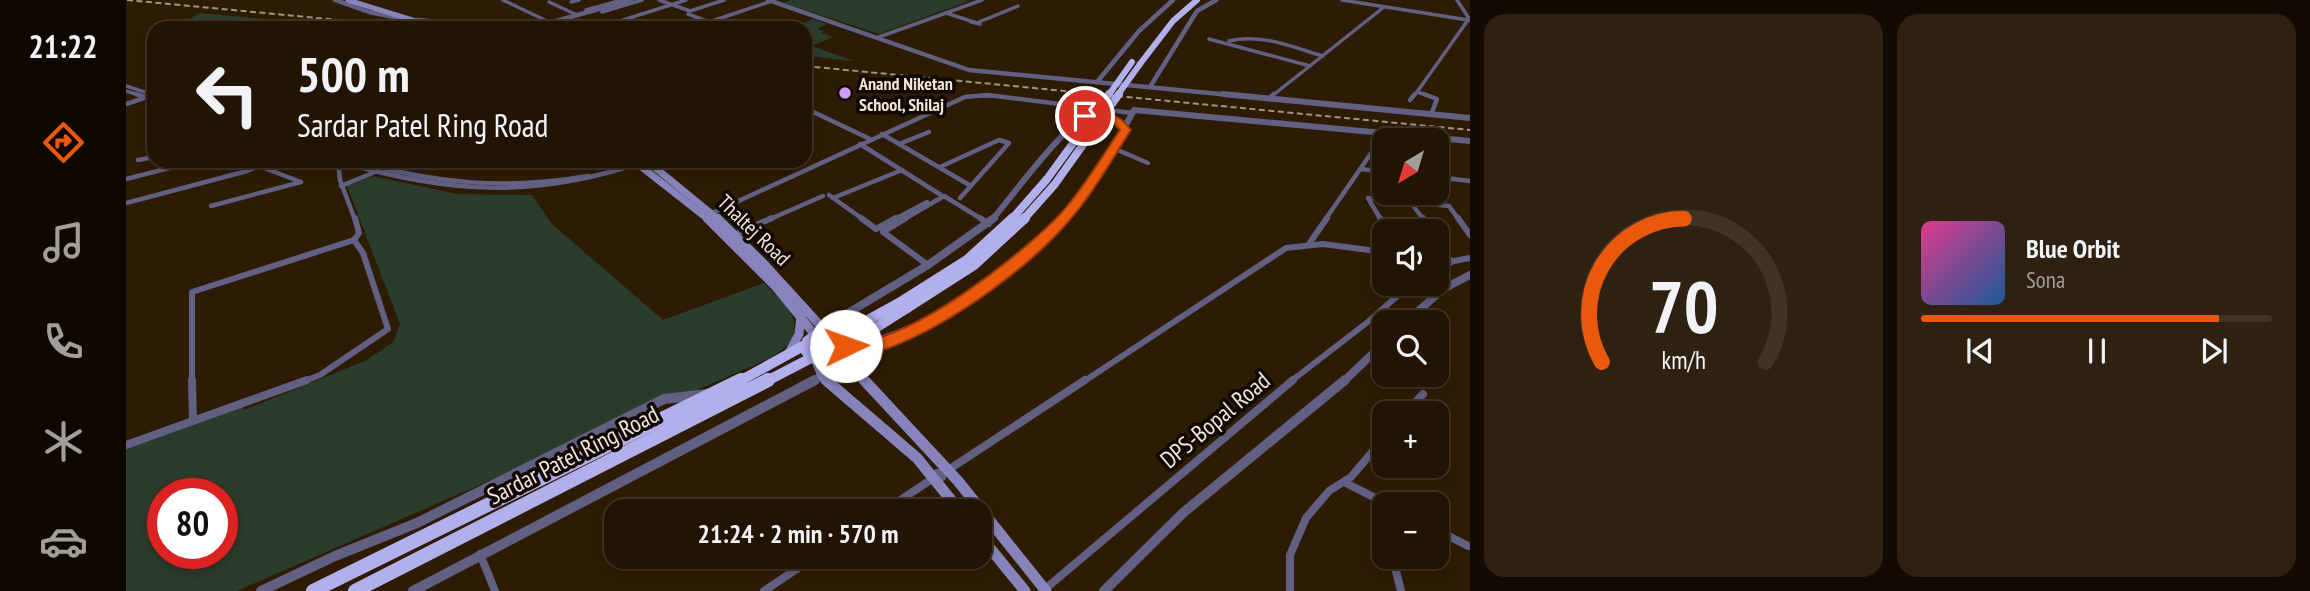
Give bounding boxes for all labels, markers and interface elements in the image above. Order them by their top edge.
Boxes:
text: 21:22 [28,25,98,67]
text: 500 m [297,42,410,106]
icon: left [182,49,273,140]
place label: Anand Niketan School, Shilaj [858,72,953,116]
marker: Anand Niketan School, Shilaj [837,85,853,101]
pin [1055,86,1115,146]
icon: arrive [1066,97,1104,135]
text: Sardar Patel Ring Road [297,104,548,146]
icon: directions [39,118,88,167]
north arrow [1372,128,1449,205]
map controls [1372,128,1449,569]
street label: Thaltej Road [712,189,796,271]
icon: music [39,218,88,267]
button: sound [1372,219,1449,296]
text: Blue Orbit [2026,232,2120,265]
text: 70 [1649,258,1718,352]
text: Sona [2026,265,2065,294]
position arrow [809,309,883,383]
button: search [1372,310,1449,387]
icon: phone [39,317,88,366]
icon: previous [1961,332,1999,370]
icon: pause [2078,332,2116,370]
icon: next [2195,332,2233,370]
text: km/h [1661,343,1706,375]
street label: DPS-Bopal Road [1154,365,1276,475]
street label: Sardar Patel Ring Road [482,398,664,512]
button: + [1372,401,1449,478]
icon: climate [39,417,88,466]
speed limit sign: 80 [147,478,238,569]
button: − [1372,492,1449,569]
icon: car [39,517,88,566]
text: 21:24 · 2 min · 570 m [698,517,898,550]

